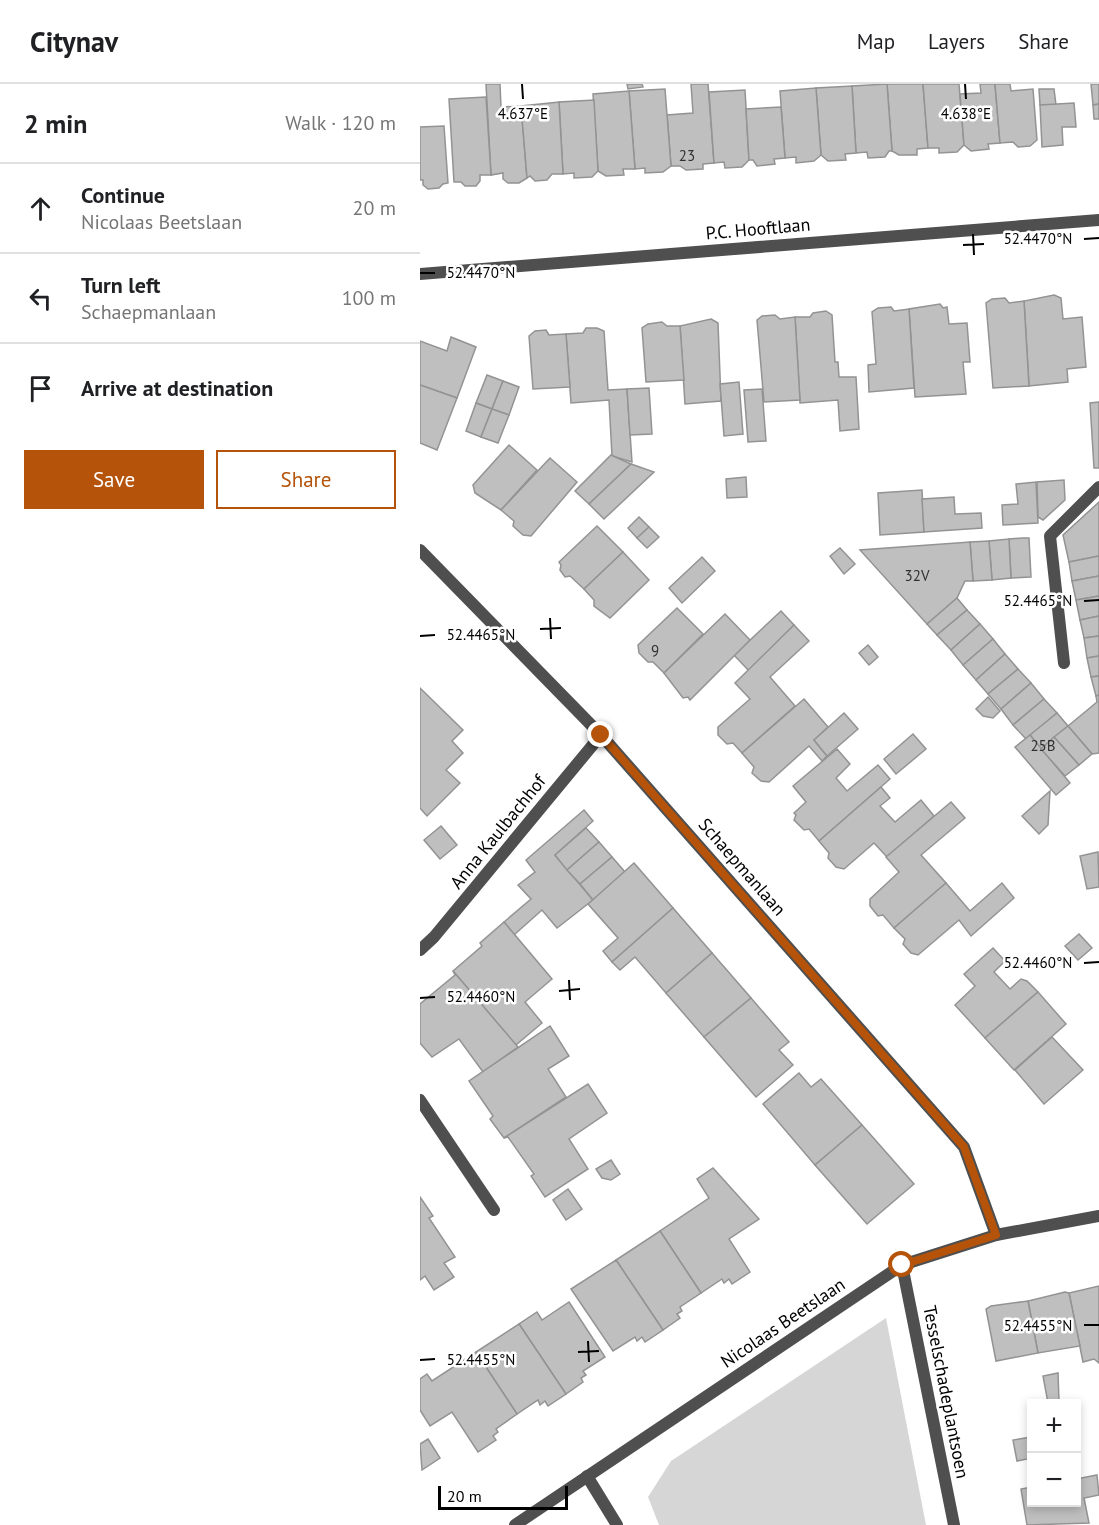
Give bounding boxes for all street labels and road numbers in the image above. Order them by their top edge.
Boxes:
street label: P.C. Hooftlaan [705,212,811,245]
street label: Anna Kaulbachhof [445,769,551,893]
street label: Schaepmanlaan [694,813,791,920]
street label: Nicolaas Beetslaan [716,1273,849,1373]
street label: Tesselschadeplantsoen [918,1303,975,1480]

